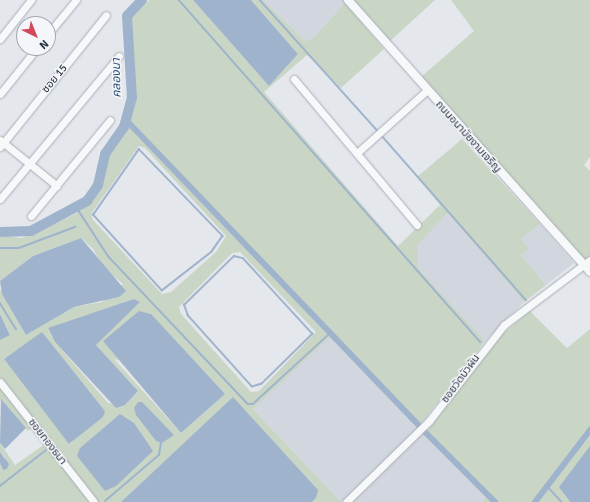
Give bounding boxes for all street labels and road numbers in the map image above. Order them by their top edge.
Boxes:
street label: ซอย 15 [39,62,71,96]
street label: ถนนอนามัยงามเจริญ [432,98,504,176]
street label: ซอยวัดบัวผัน [439,352,483,406]
street label: ซอยทองธนา [25,416,69,468]

